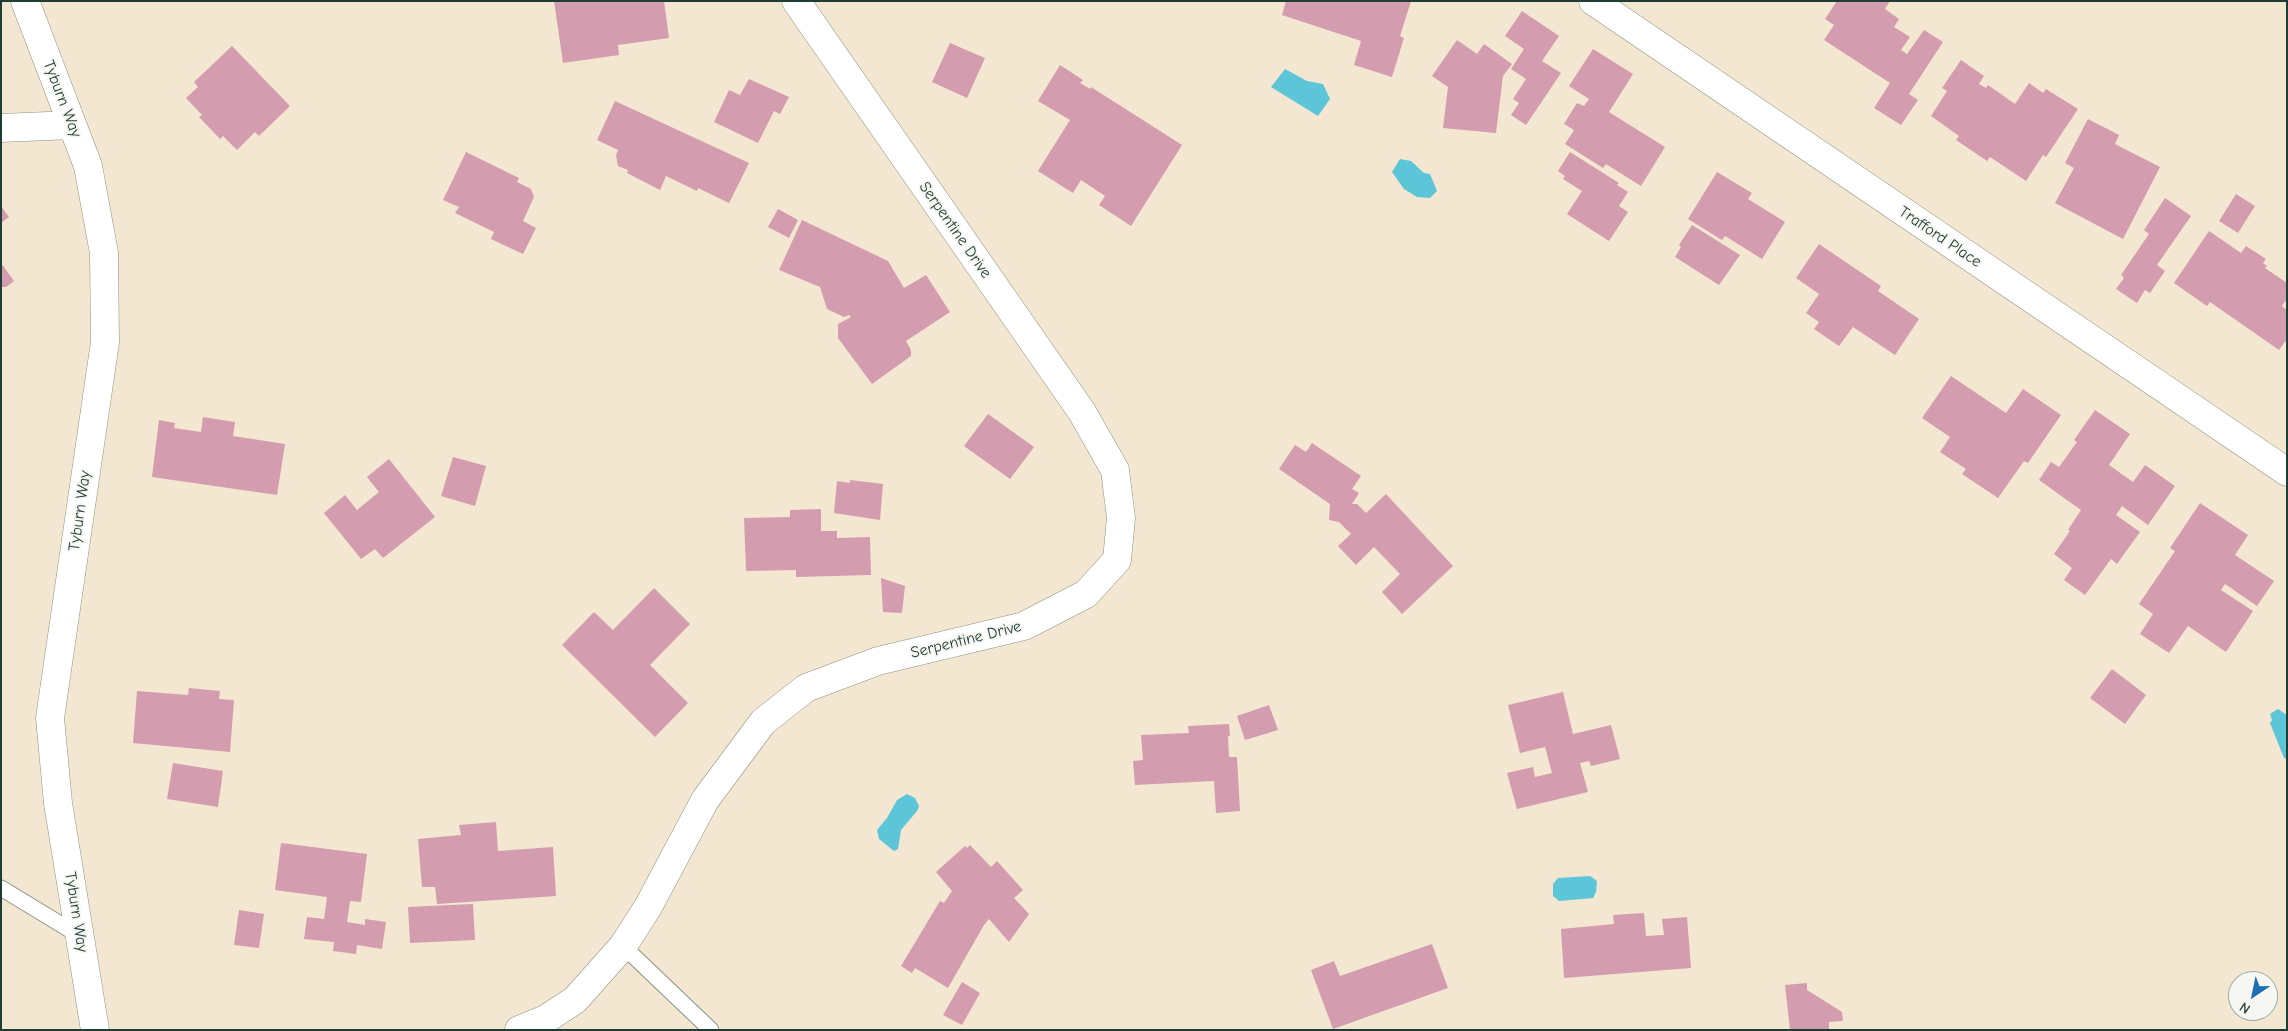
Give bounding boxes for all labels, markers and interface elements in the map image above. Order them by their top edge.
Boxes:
street label: Tyburn Way [39,58,85,140]
street label: Serpentine Drive [915,178,995,282]
street label: Trafford Place [1895,202,1985,272]
street label: Tyburn Way [65,470,95,552]
street label: Serpentine Drive [909,617,1023,663]
street label: Tyburn Way [60,871,92,953]
north arrow [2228,971,2278,1021]
text: N [2236,998,2253,1018]

